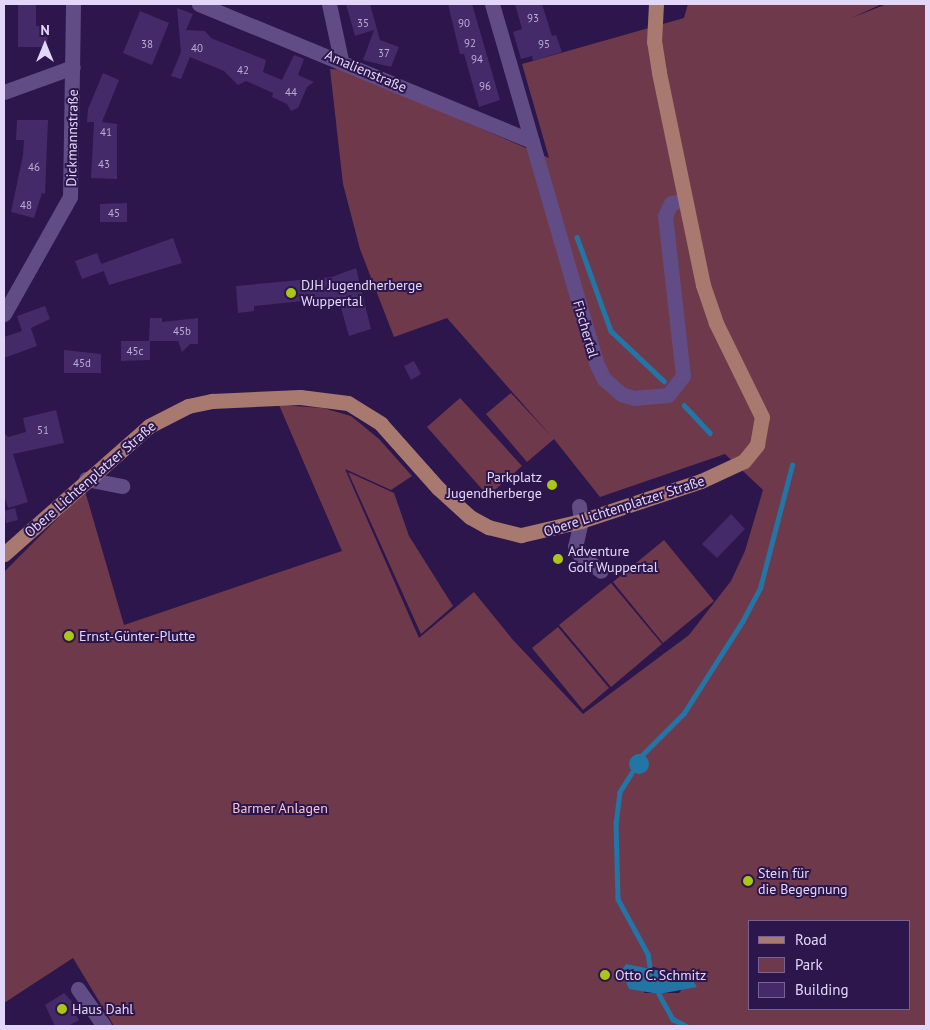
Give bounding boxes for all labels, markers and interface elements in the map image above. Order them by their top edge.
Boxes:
house number: 93 [527,11,539,25]
house number: 35 [357,16,369,30]
house number: 90 [458,16,470,30]
north arrow [20,20,70,70]
text: N [40,21,50,39]
house number: 92 [464,36,476,50]
house number: 38 [141,37,153,51]
house number: 95 [538,37,550,51]
house number: 40 [191,41,203,55]
street label: Amalienstraße [323,46,409,96]
house number: 37 [378,46,390,60]
house number: 94 [471,52,483,66]
house number: 42 [237,63,249,77]
house number: 96 [479,79,491,93]
house number: 44 [285,85,297,99]
street label: Dickmannstraße [63,89,81,187]
house number: 41 [100,125,112,139]
house number: 43 [98,157,110,171]
house number: 46 [28,160,40,174]
house number: 48 [20,198,32,212]
house number: 45 [108,206,120,220]
place label: DJH Jugendherberge Wuppertal [301,277,422,310]
marker: DJH Jugendherberge Wuppertal [285,287,297,299]
street label: Fischertal [570,298,602,360]
house number: 45b [173,324,191,338]
house number: 45c [127,344,143,358]
house number: 45d [73,356,91,370]
street label: Obere Lichtenplatzer Straße [21,417,159,541]
house number: 51 [37,423,49,437]
place label: Parkplatz Jugendherberge [447,469,542,502]
street label: Obere Lichtenplatzer Straße [541,472,707,540]
marker: Parkplatz Jugendherberge [546,479,558,491]
place label: Adventure Golf Wuppertal [568,543,658,576]
marker: Adventure Golf Wuppertal [552,553,564,565]
place label: Ernst-Günter-Plutte [79,628,195,644]
marker: Ernst-Günter-Plutte [63,630,75,642]
park label: Barmer Anlagen [232,800,328,816]
place label: Stein für die Begegnung [758,865,848,898]
marker: Stein für die Begegnung [742,875,754,887]
legend [748,920,910,1010]
text: Road [795,930,827,949]
text: Park [795,955,823,974]
place label: Otto C. Schmitz [615,967,707,983]
marker: Otto C. Schmitz [599,969,611,981]
text: Building [795,980,849,999]
place label: Haus Dahl [72,1001,133,1017]
marker: Haus Dahl [56,1003,68,1015]

